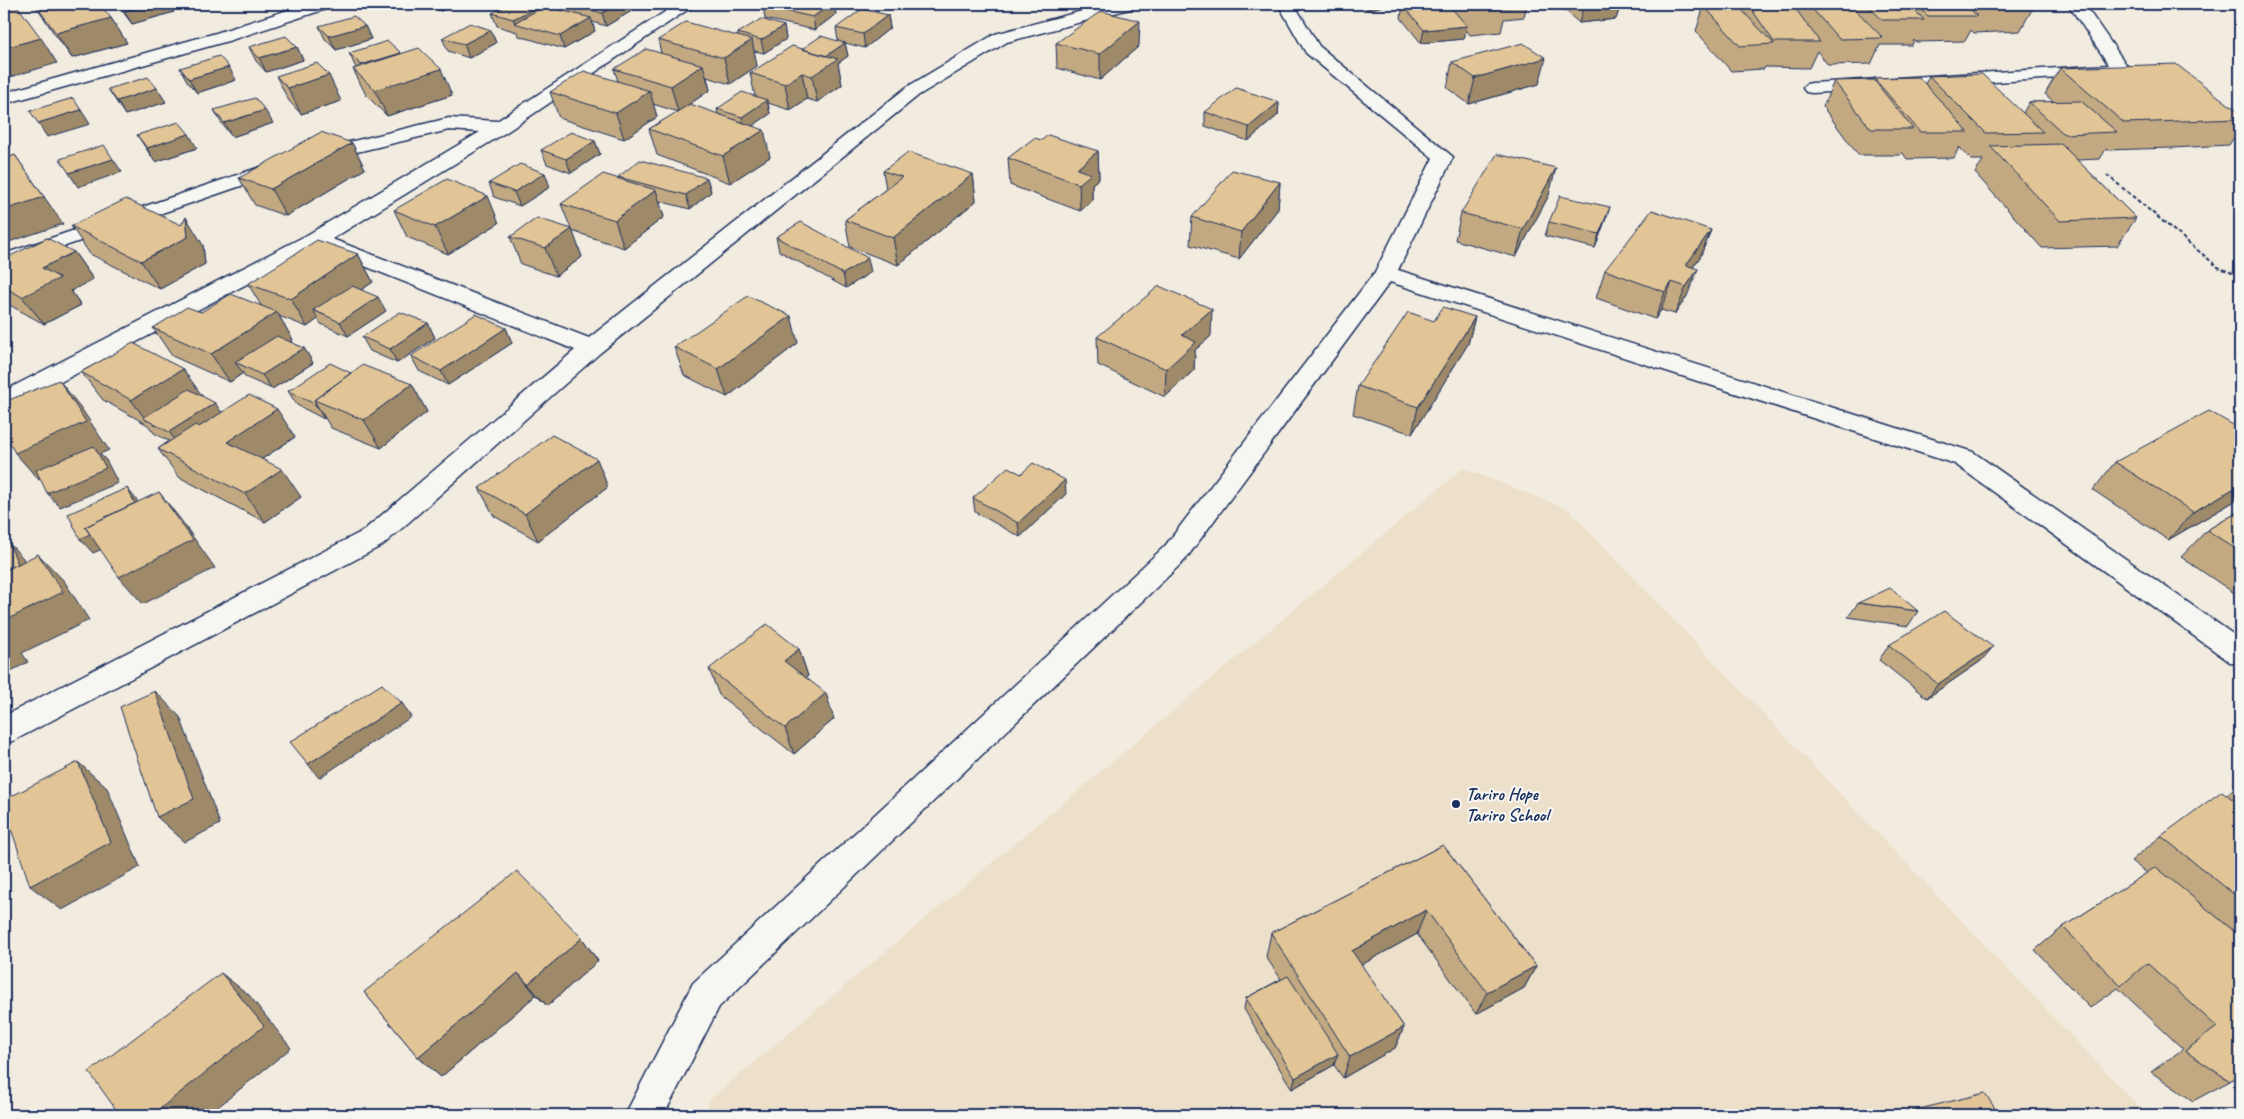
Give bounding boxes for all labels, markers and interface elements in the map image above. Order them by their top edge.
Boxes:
place label: Tariro Hope Tariro School [1466,783,1552,826]
marker: Tariro Hope Tariro School [1450,798,1462,810]

